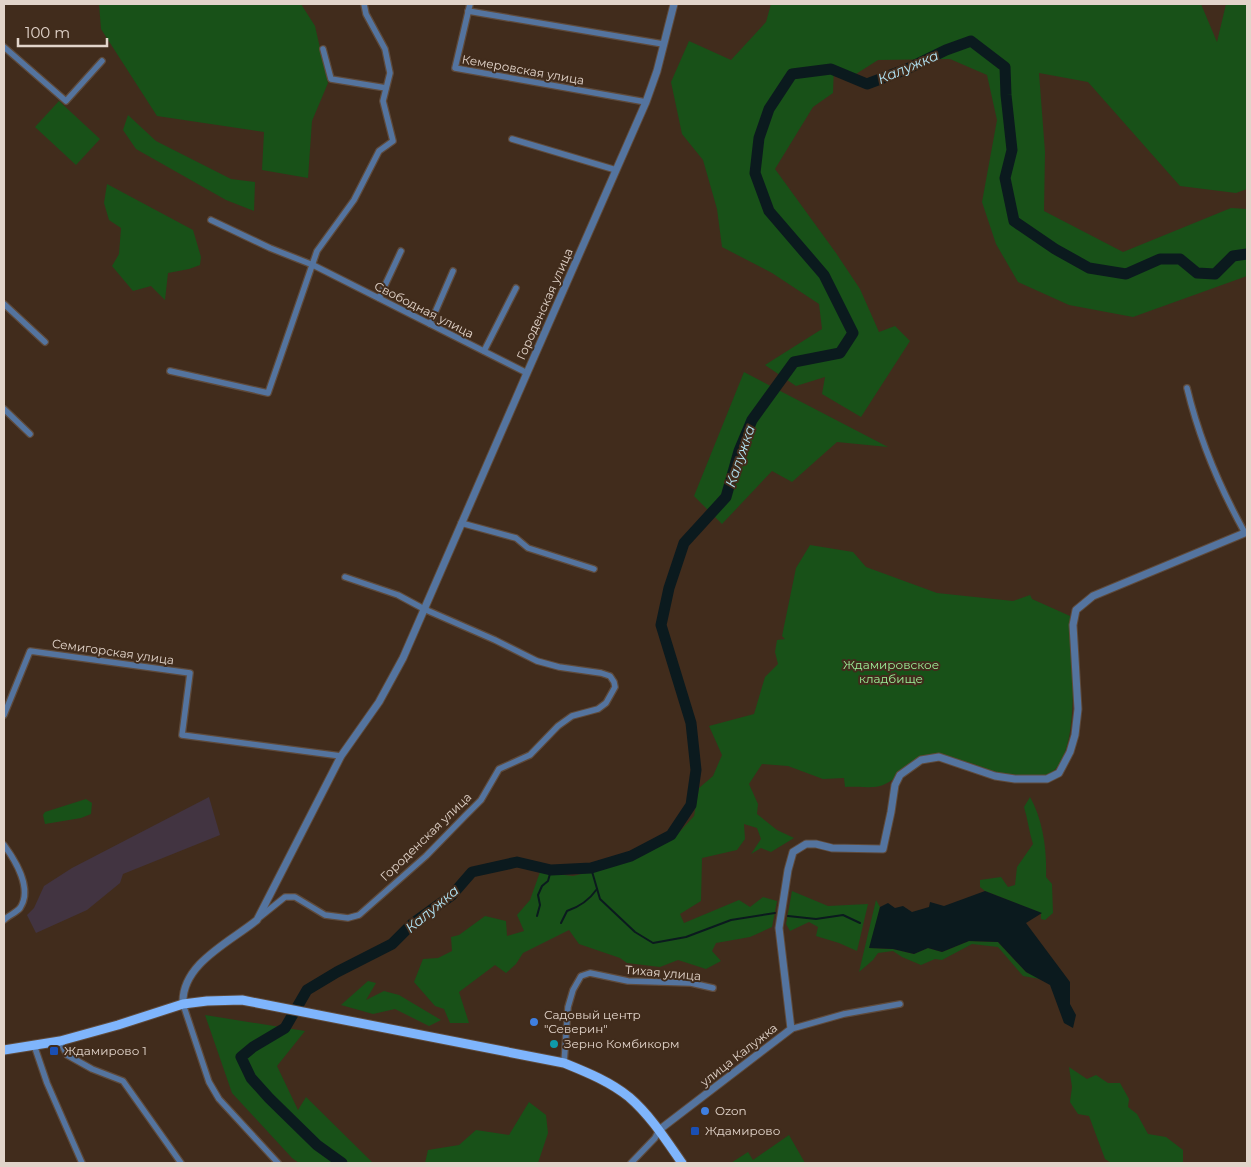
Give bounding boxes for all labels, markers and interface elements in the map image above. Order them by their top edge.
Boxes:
scale bar [18,15,106,47]
text: 100 m [25,23,70,42]
water label: Калужка [875,46,941,88]
street label: Кемеровская улица [461,51,585,88]
street label: Городенская улица [513,246,576,362]
street label: Свободная улица [372,278,477,341]
water label: Калужка [721,423,759,489]
street label: Семигорская улица [51,636,175,668]
park label: Ждамировское кладбище [843,657,939,686]
street label: Городенская улица [377,789,474,884]
water label: Калужка [401,881,463,937]
street label: Тихая улица [624,962,702,983]
place label: Садовый центр "Северин" [544,1007,641,1036]
marker: Садовый центр "Северин" [528,1016,540,1028]
street label: улица Калужка [696,1020,780,1090]
place label: Зерно Комбикорм [564,1036,679,1051]
marker: Зерно Комбикорм [548,1038,560,1050]
place label: Ждамирово 1 [64,1043,147,1058]
marker: Ждамирово 1 [48,1045,60,1057]
place label: Ozon [715,1103,747,1118]
marker: Ozon [699,1105,711,1117]
place label: Ждамирово [705,1123,781,1138]
marker: Ждамирово [689,1125,701,1137]

